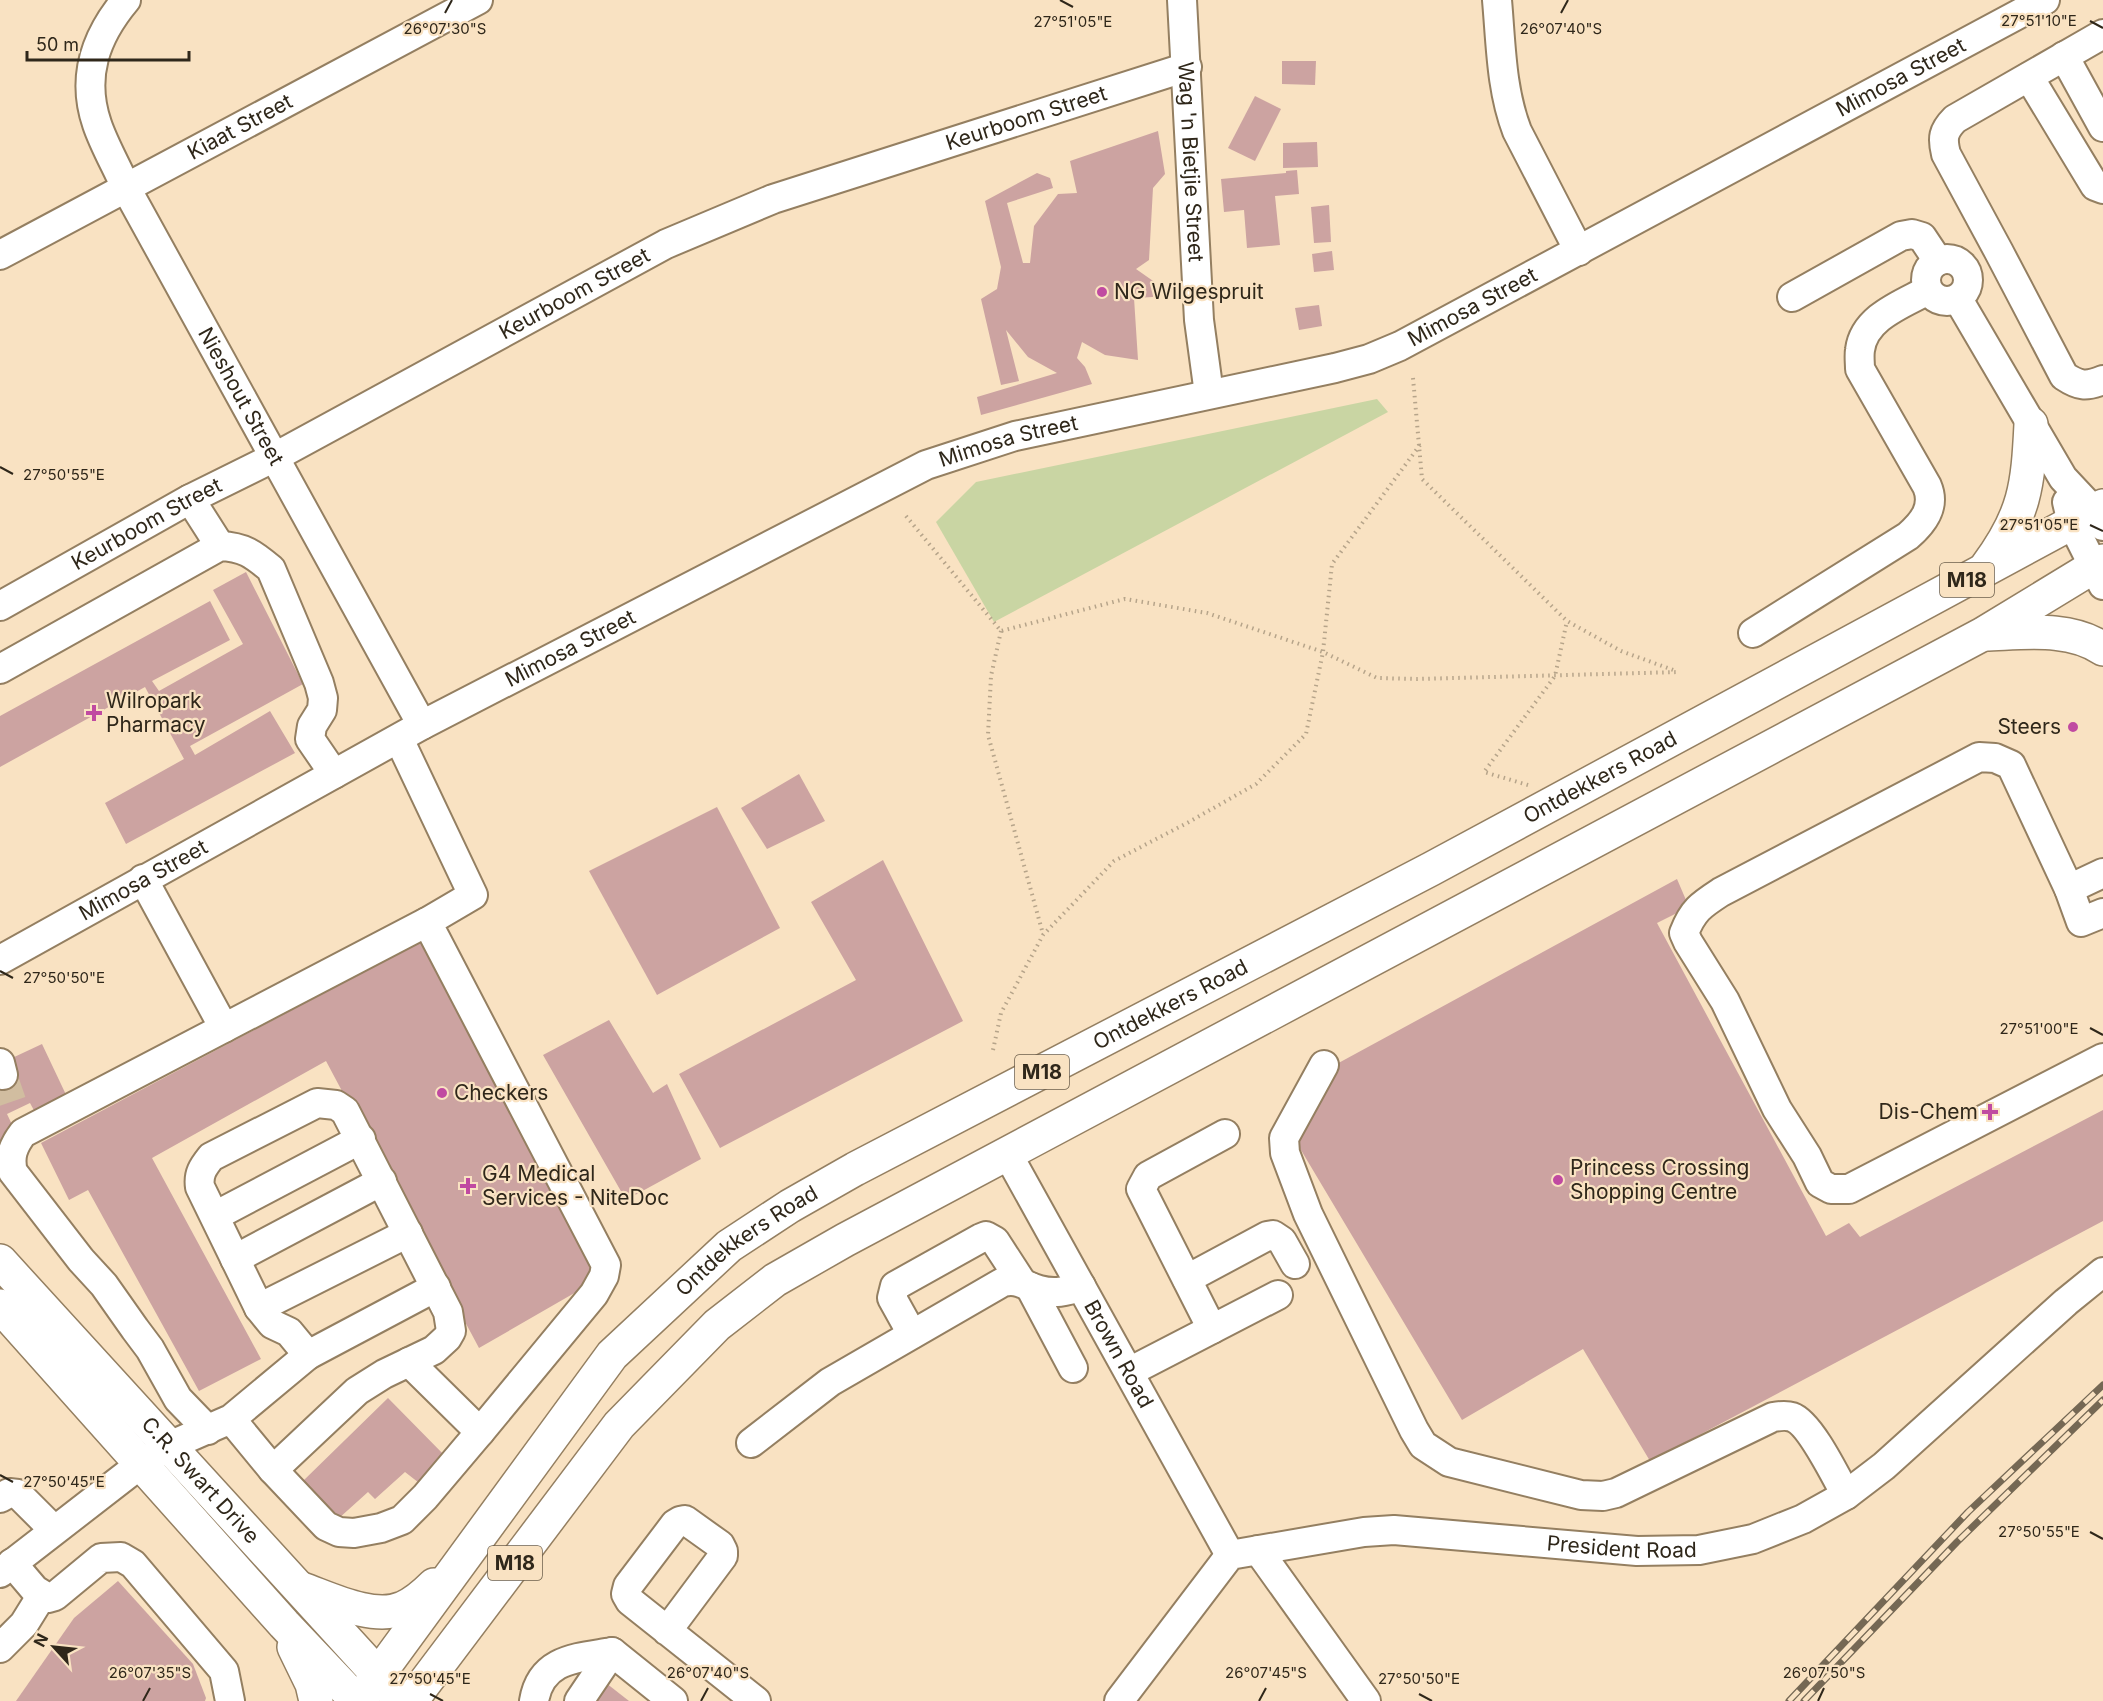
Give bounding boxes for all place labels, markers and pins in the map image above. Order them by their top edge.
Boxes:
place label: NG Wilgespruit [1114,279,1264,304]
marker: NG Wilgespruit [1095,285,1109,299]
place label: Wilropark Pharmacy [106,688,206,737]
marker: Wilropark Pharmacy [87,706,101,720]
place label: Steers [1997,714,2061,739]
marker: Steers [2066,720,2080,734]
place label: Checkers [454,1080,548,1105]
marker: Checkers [435,1086,449,1100]
place label: Dis-Chem [1879,1099,1978,1124]
marker: Dis-Chem [1983,1105,1997,1119]
place label: Princess Crossing Shopping Centre [1570,1155,1749,1204]
place label: G4 Medical Services - NiteDoc [482,1161,669,1210]
marker: Princess Crossing Shopping Centre [1551,1173,1565,1187]
marker: G4 Medical Services - NiteDoc [459,1177,477,1195]

